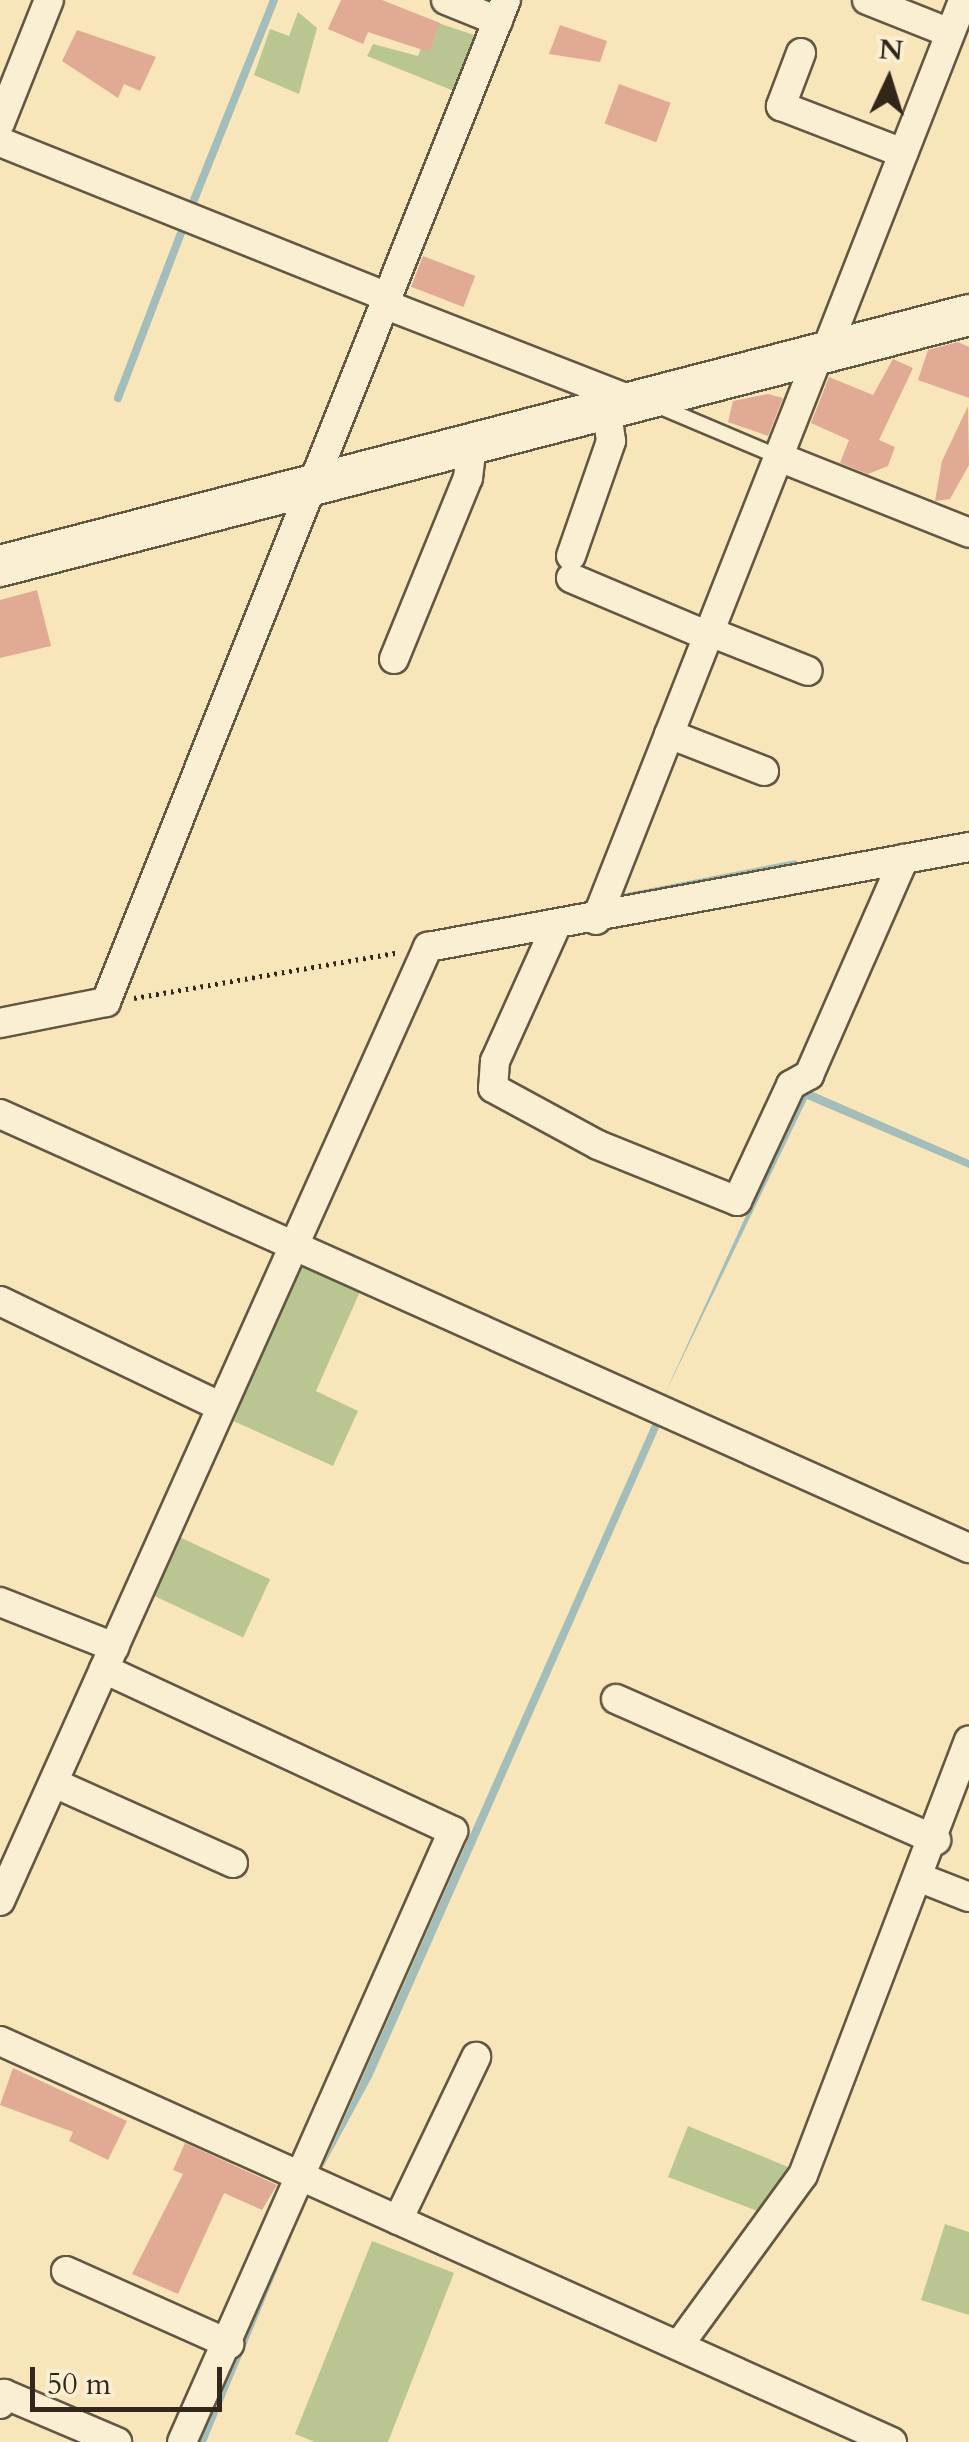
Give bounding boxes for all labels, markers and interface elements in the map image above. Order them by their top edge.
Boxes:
north arrow [839,30,939,130]
text: N [878,30,905,70]
scale bar [35,2347,228,2409]
text: 50 m [47,2364,111,2405]

